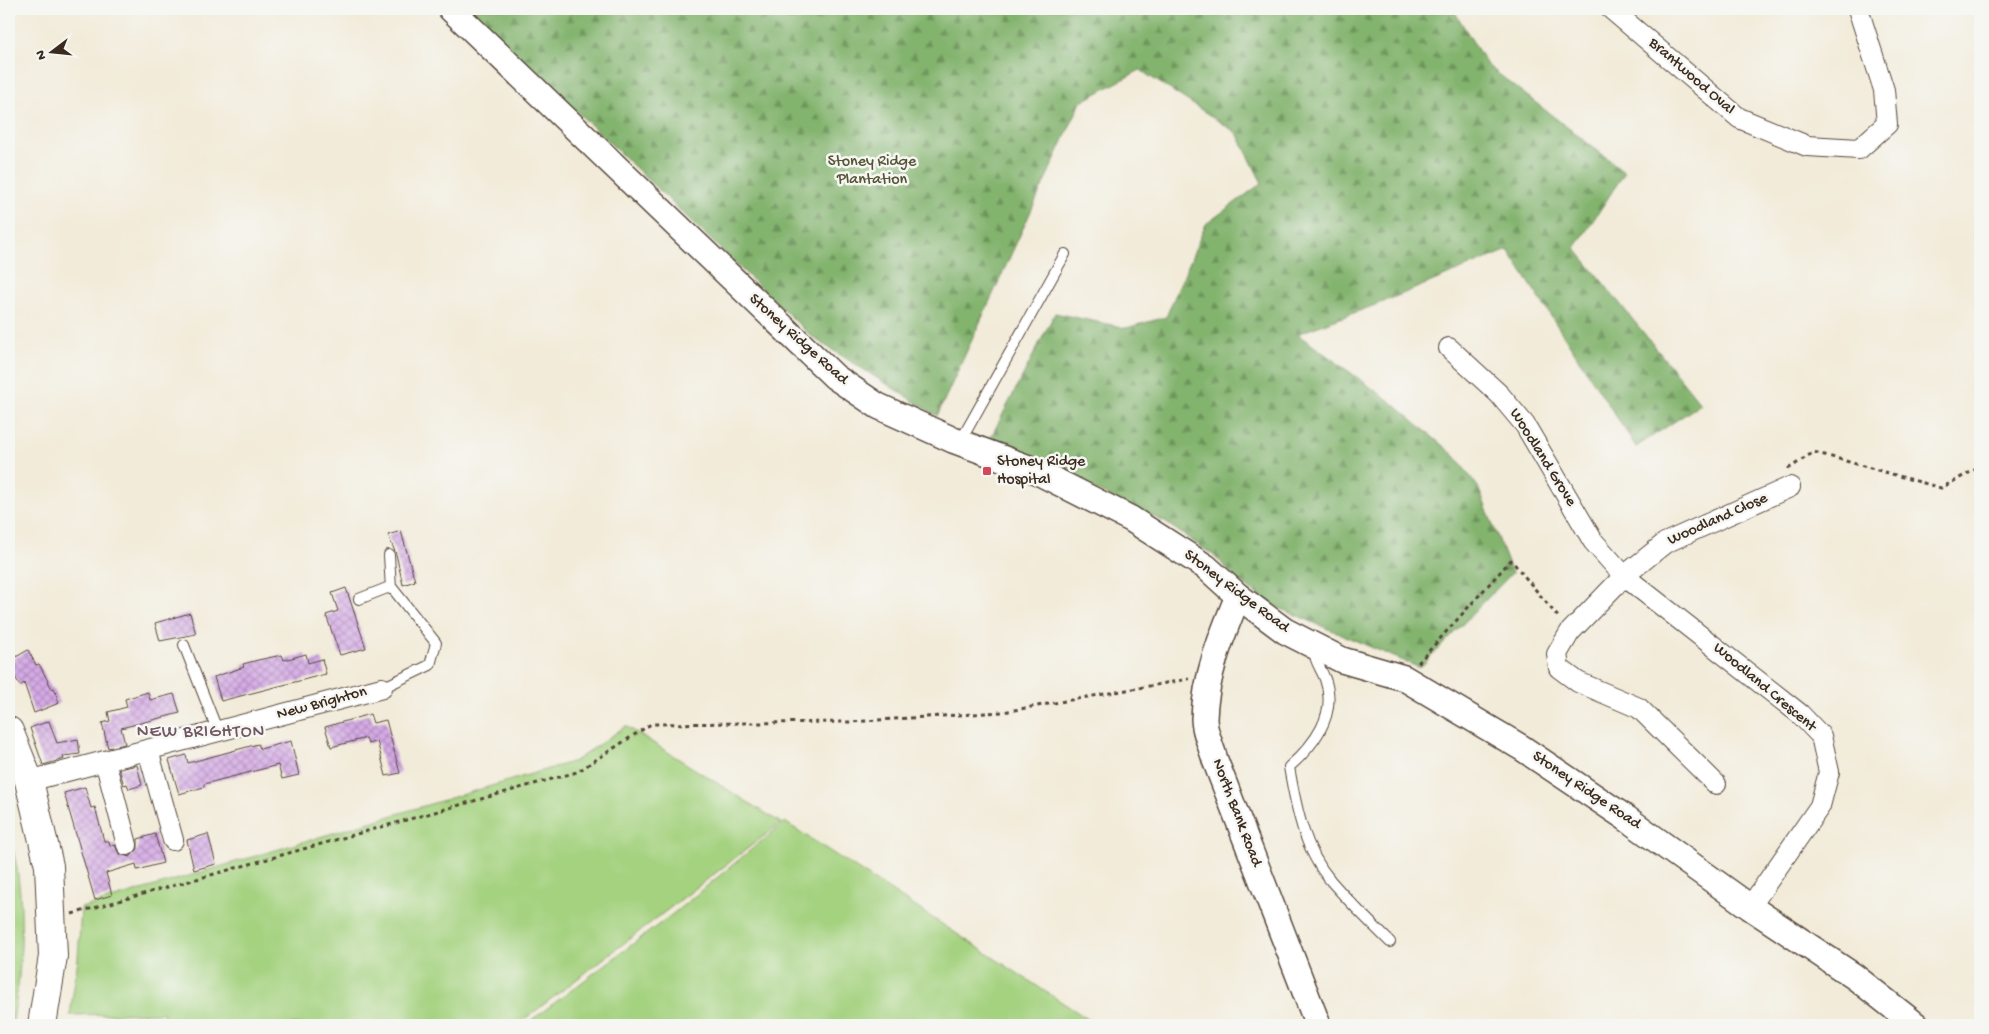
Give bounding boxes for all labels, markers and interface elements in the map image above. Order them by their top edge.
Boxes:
north arrow [28,28,78,78]
street label: Brantwood Oval [1643,34,1738,120]
text: N [32,48,51,62]
park label: Stoney Ridge Plantation [828,153,917,190]
street label: Stoney Ridge Road [744,290,853,391]
street label: Woodland Grove [1504,405,1580,511]
place label: Stoney Ridge Hospital [997,453,1086,490]
marker: Stoney Ridge Hospital [981,465,993,477]
street label: Woodland Close [1665,489,1772,551]
street label: Stoney Ridge Road [1180,546,1294,639]
street label: Woodland Crescent [1708,639,1821,738]
street label: New Brighton [275,683,369,725]
district label: NEW BRIGHTON [137,722,265,743]
street label: Stoney Ridge Road [1528,748,1645,835]
street label: North Bank Road [1207,756,1266,871]

